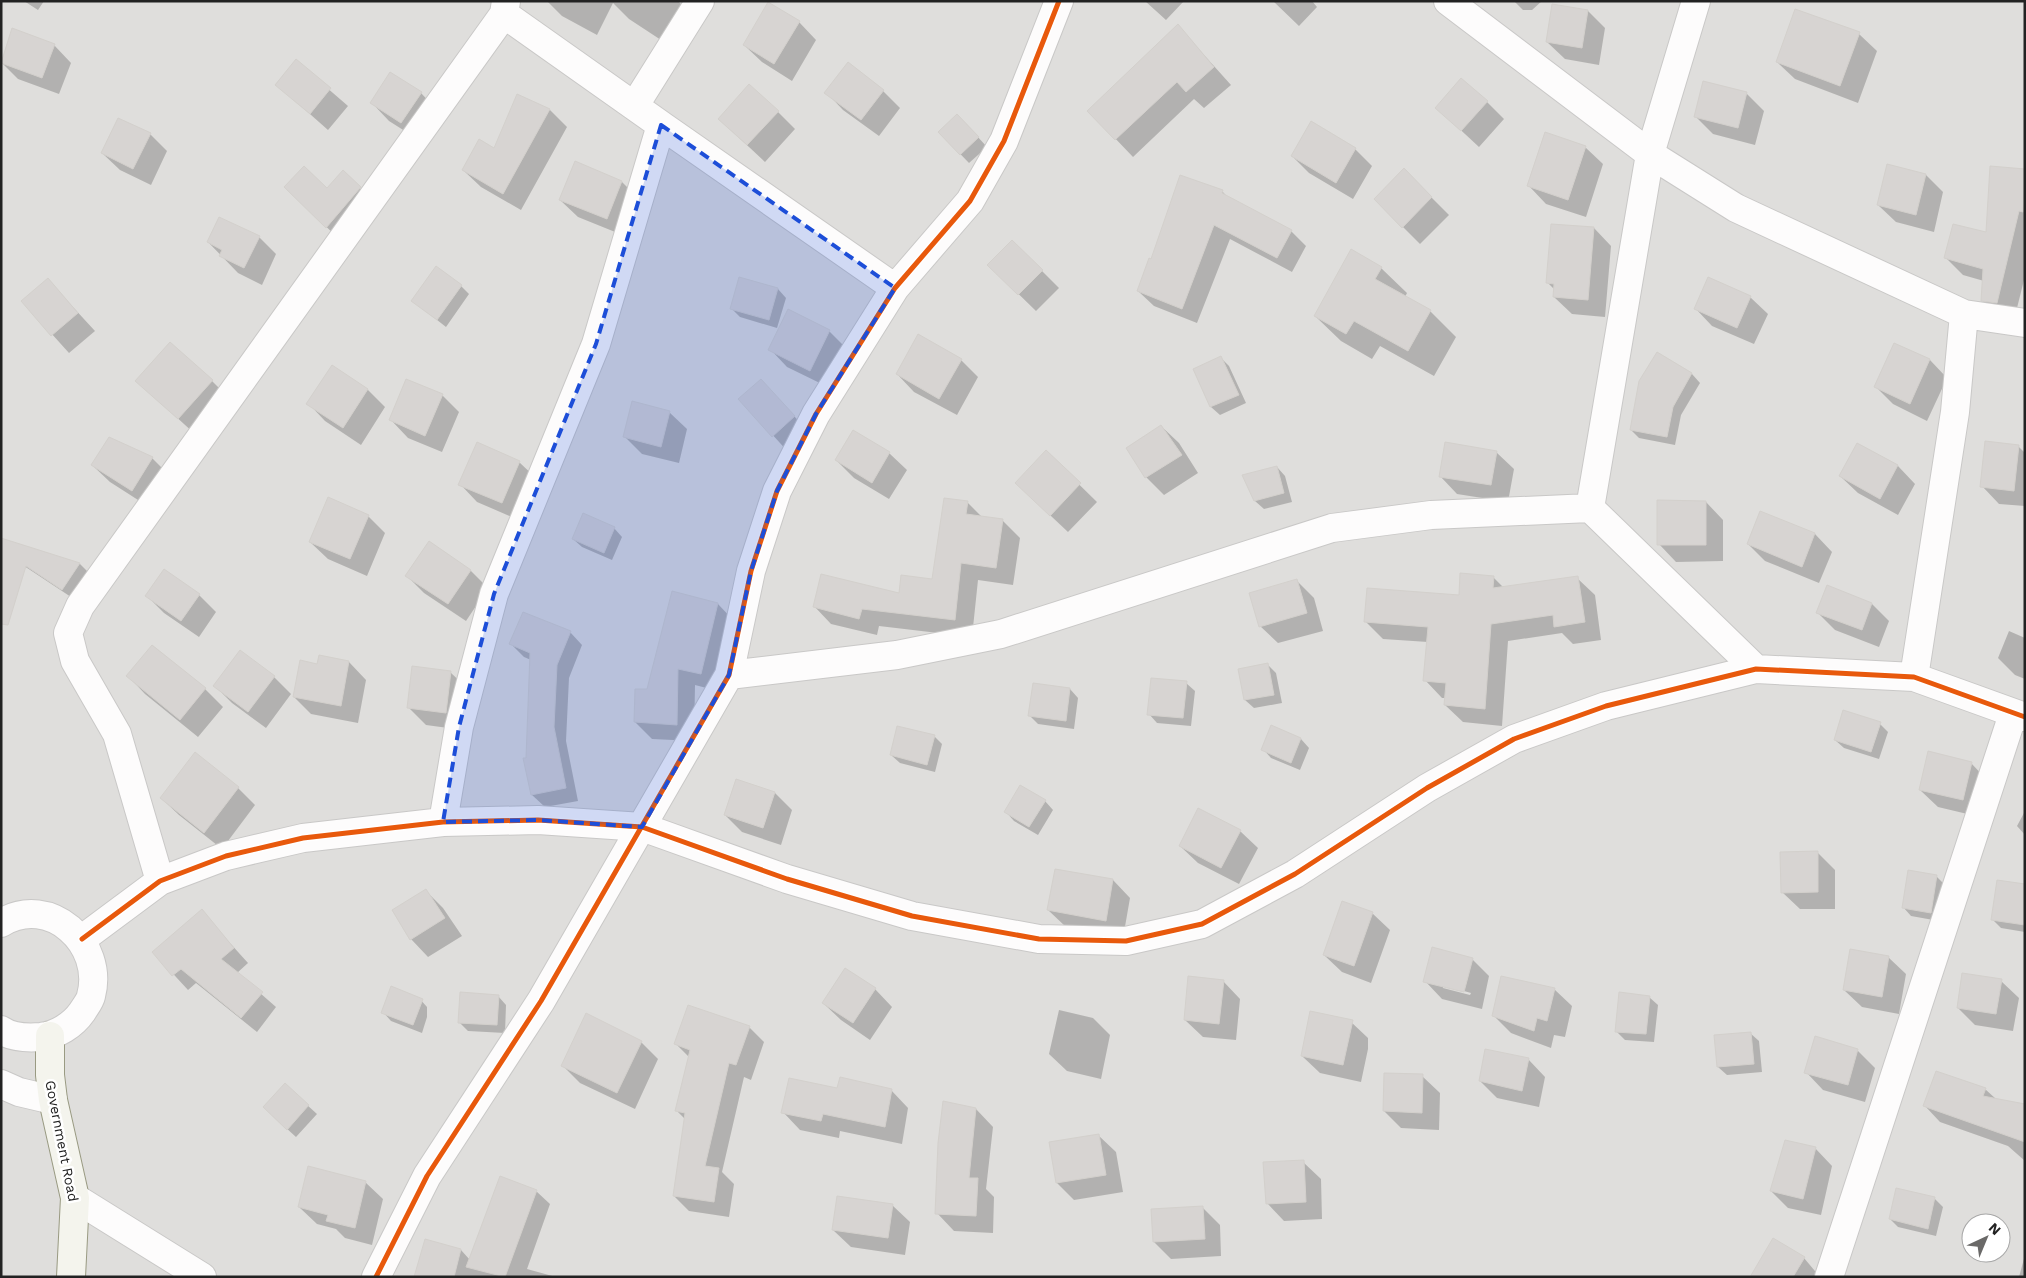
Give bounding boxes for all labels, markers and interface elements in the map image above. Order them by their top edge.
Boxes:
street label: Government Road [42,1079,82,1203]
north arrow [1961,1213,2011,1263]
text: N [1986,1219,2004,1238]

